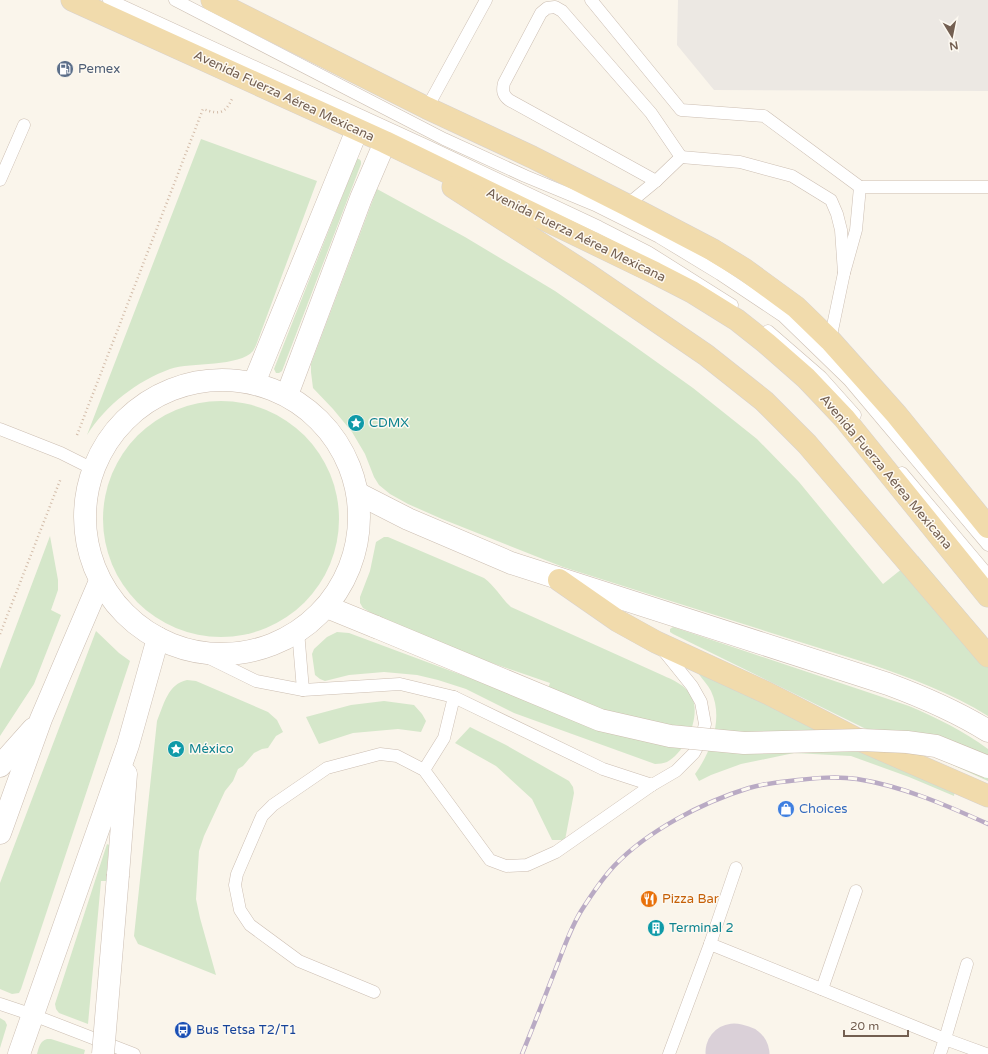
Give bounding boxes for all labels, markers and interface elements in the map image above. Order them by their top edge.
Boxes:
north arrow [932,16,972,56]
text: N [948,38,959,53]
street label: Avenida Fuerza Aérea Mexicana [191,47,377,145]
fuel station icon: Pemex [55,59,75,79]
place label: Pemex [78,61,120,77]
street label: Avenida Fuerza Aérea Mexicana [484,185,668,285]
street label: Avenida Fuerza Aérea Mexicana [816,391,956,553]
place icon: CDMX [346,413,366,433]
place label: CDMX [369,415,409,431]
place icon: México [166,739,186,759]
place label: México [189,741,234,757]
shop icon: Choices [776,799,796,819]
place label: Choices [799,801,848,817]
restaurant icon: Pizza Bar [639,889,659,909]
place label: Pizza Bar [662,891,719,907]
building icon: Terminal 2 [646,918,666,938]
place label: Terminal 2 [669,920,734,936]
scale bar [844,1012,908,1038]
text: 20 m [850,1019,879,1033]
bus stop icon: Bus Tetsa T2/T1 [173,1020,193,1040]
place label: Bus Tetsa T2/T1 [196,1022,297,1038]

